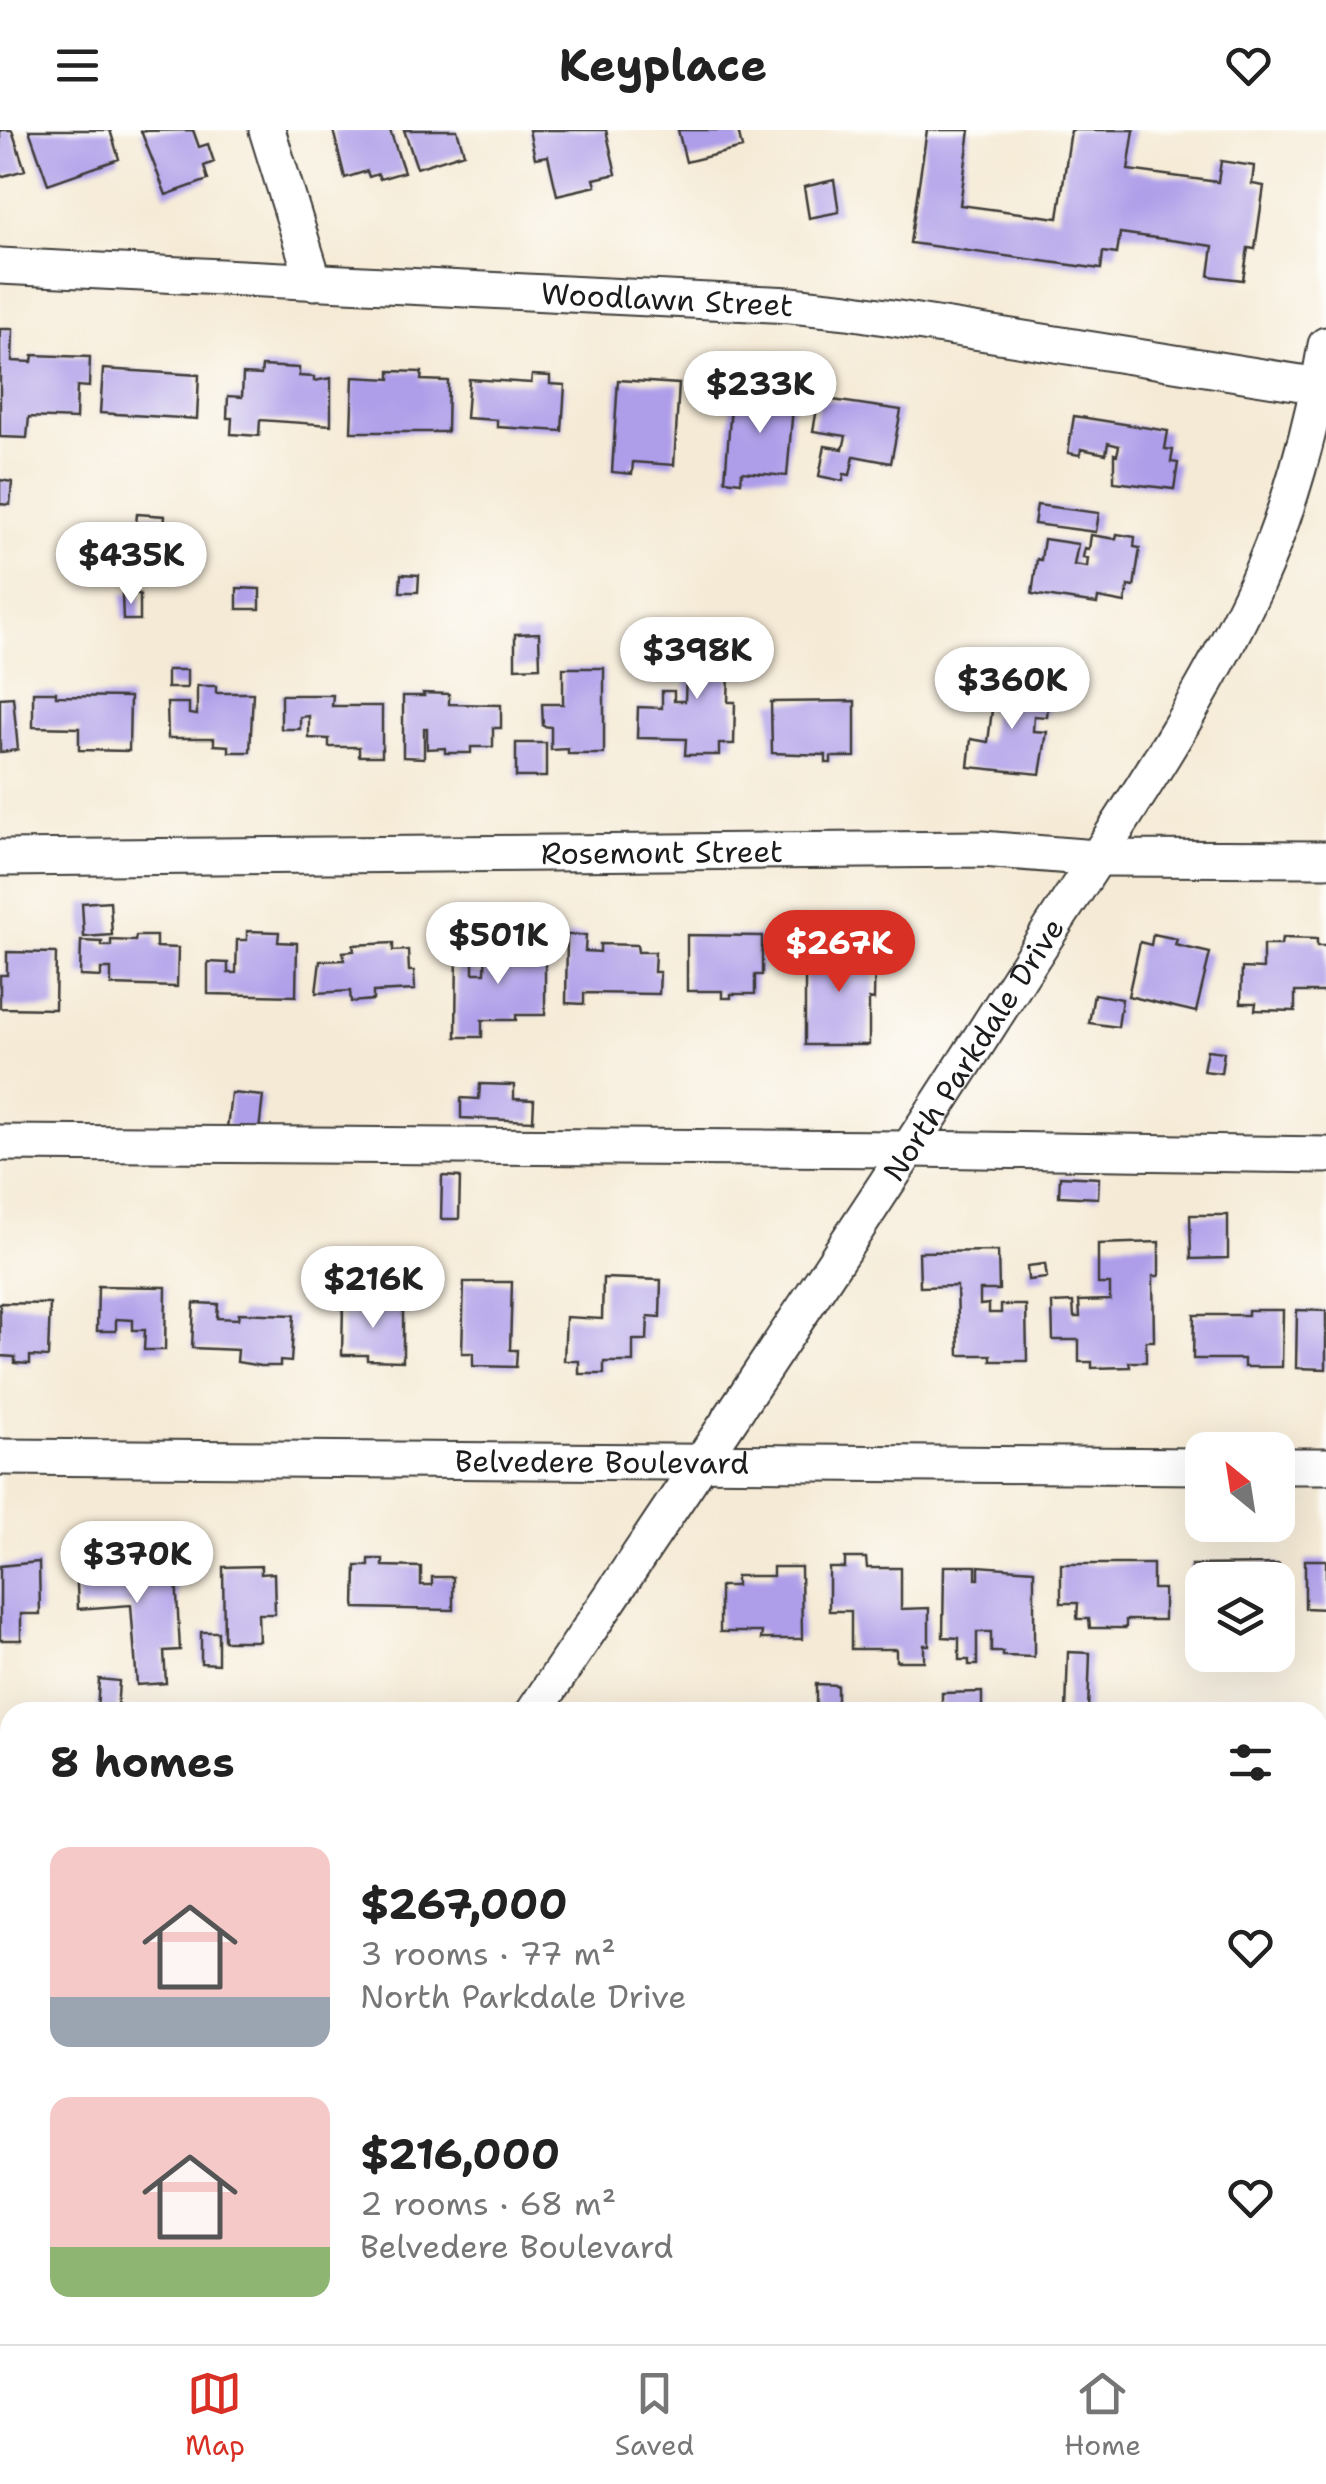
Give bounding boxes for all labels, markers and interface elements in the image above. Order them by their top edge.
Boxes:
text: Keyplace [559,35,767,95]
icon: menu [50,38,105,93]
icon: heart [1221,38,1276,93]
street label: Woodlawn Street [540,272,794,326]
pin: $233K [690,351,830,436]
text: $233K [705,362,815,405]
pin: $435K [61,522,201,607]
text: $435K [78,533,184,576]
pin: $398K [627,617,767,702]
text: $398K [642,628,752,671]
pin: $360K [942,647,1082,732]
text: $360K [957,658,1067,701]
street label: Rosemont Street [541,830,783,874]
pin: $501K [428,902,568,987]
pin: $267K [769,910,909,995]
street label: North Parkdale Drive [873,910,1073,1189]
text: $501K [448,913,548,956]
text: $267K [785,921,893,964]
pin: $216K [303,1246,443,1331]
text: $216K [323,1257,423,1300]
north arrow [1185,1432,1295,1542]
map controls [1185,1432,1295,1672]
street label: Belvedere Boulevard [455,1440,749,1483]
pin: $370K [67,1521,207,1606]
text: $370K [82,1532,192,1575]
button: layers [1185,1562,1295,1672]
text: 8 homes [50,1734,235,1790]
icon: filters [1223,1735,1278,1790]
text: $267,000 [360,1876,568,1932]
icon: home [130,1887,250,2007]
icon: heart [1223,1920,1278,1975]
text: 3 rooms · 77 m² [360,1932,616,1975]
text: North Parkdale Drive [360,1975,686,2018]
text: $216,000 [360,2126,560,2182]
icon: home [130,2137,250,2257]
icon: heart [1223,2170,1278,2225]
text: 2 rooms · 68 m² [360,2182,616,2225]
text: Belvedere Boulevard [360,2225,674,2268]
tab: Map [185,2366,245,2464]
tab: Saved [615,2366,694,2464]
tab: Home [1064,2366,1141,2464]

